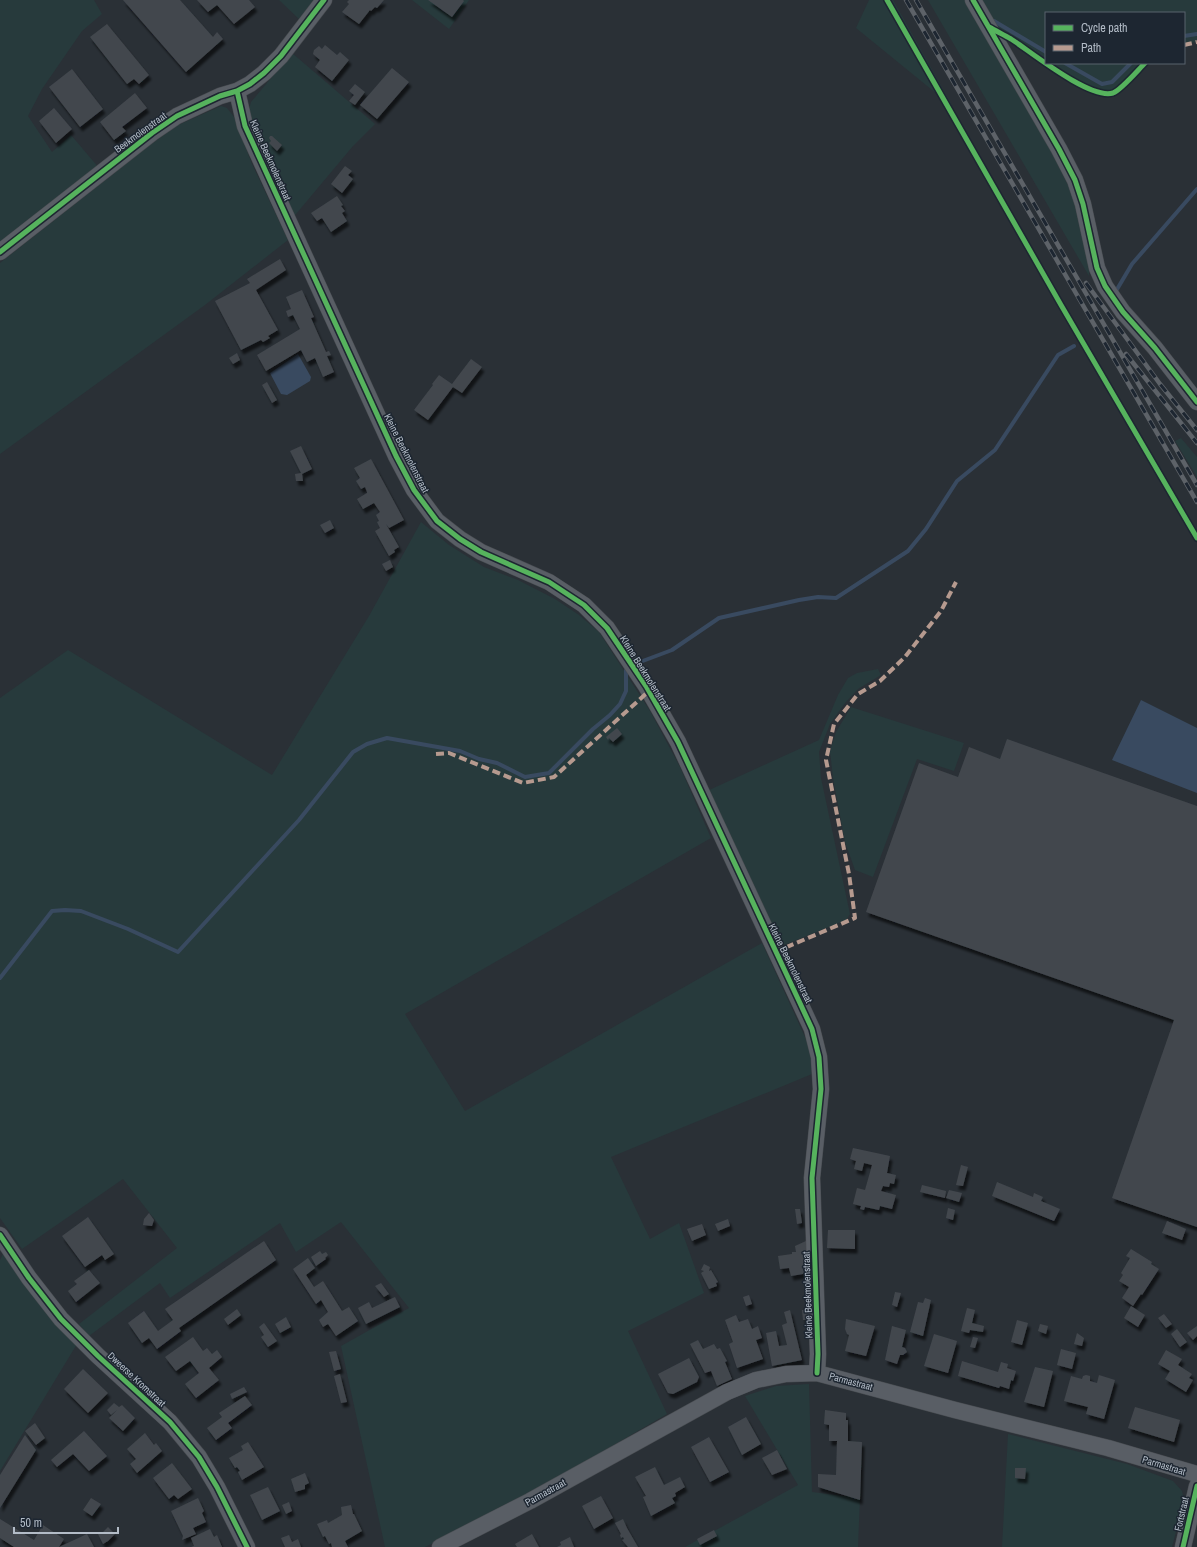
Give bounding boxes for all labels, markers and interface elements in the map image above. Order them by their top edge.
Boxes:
legend [1045,12,1185,64]
text: Cycle path [1081,20,1128,36]
text: Path [1081,40,1101,56]
street label: Beekmolenstraat [112,109,170,156]
street label: Kleine Beekmolenstraat [247,118,294,203]
street label: Kleine Beekmolenstraat [381,411,432,496]
street label: Kleine Beekmolenstraat [617,633,675,714]
street label: Kleine Beekmolenstraat [766,921,816,1006]
street label: Kleine Beekmolenstraat [799,1251,816,1339]
street label: Dweerse Kromstraat [105,1349,169,1410]
street label: Parmastraat [828,1369,875,1394]
street label: Parmastraat [1141,1453,1188,1478]
street label: Parmastraat [523,1476,569,1509]
street label: Fortstraat [1171,1495,1192,1532]
scale bar [14,1509,118,1535]
text: 50 m [20,1515,42,1531]

